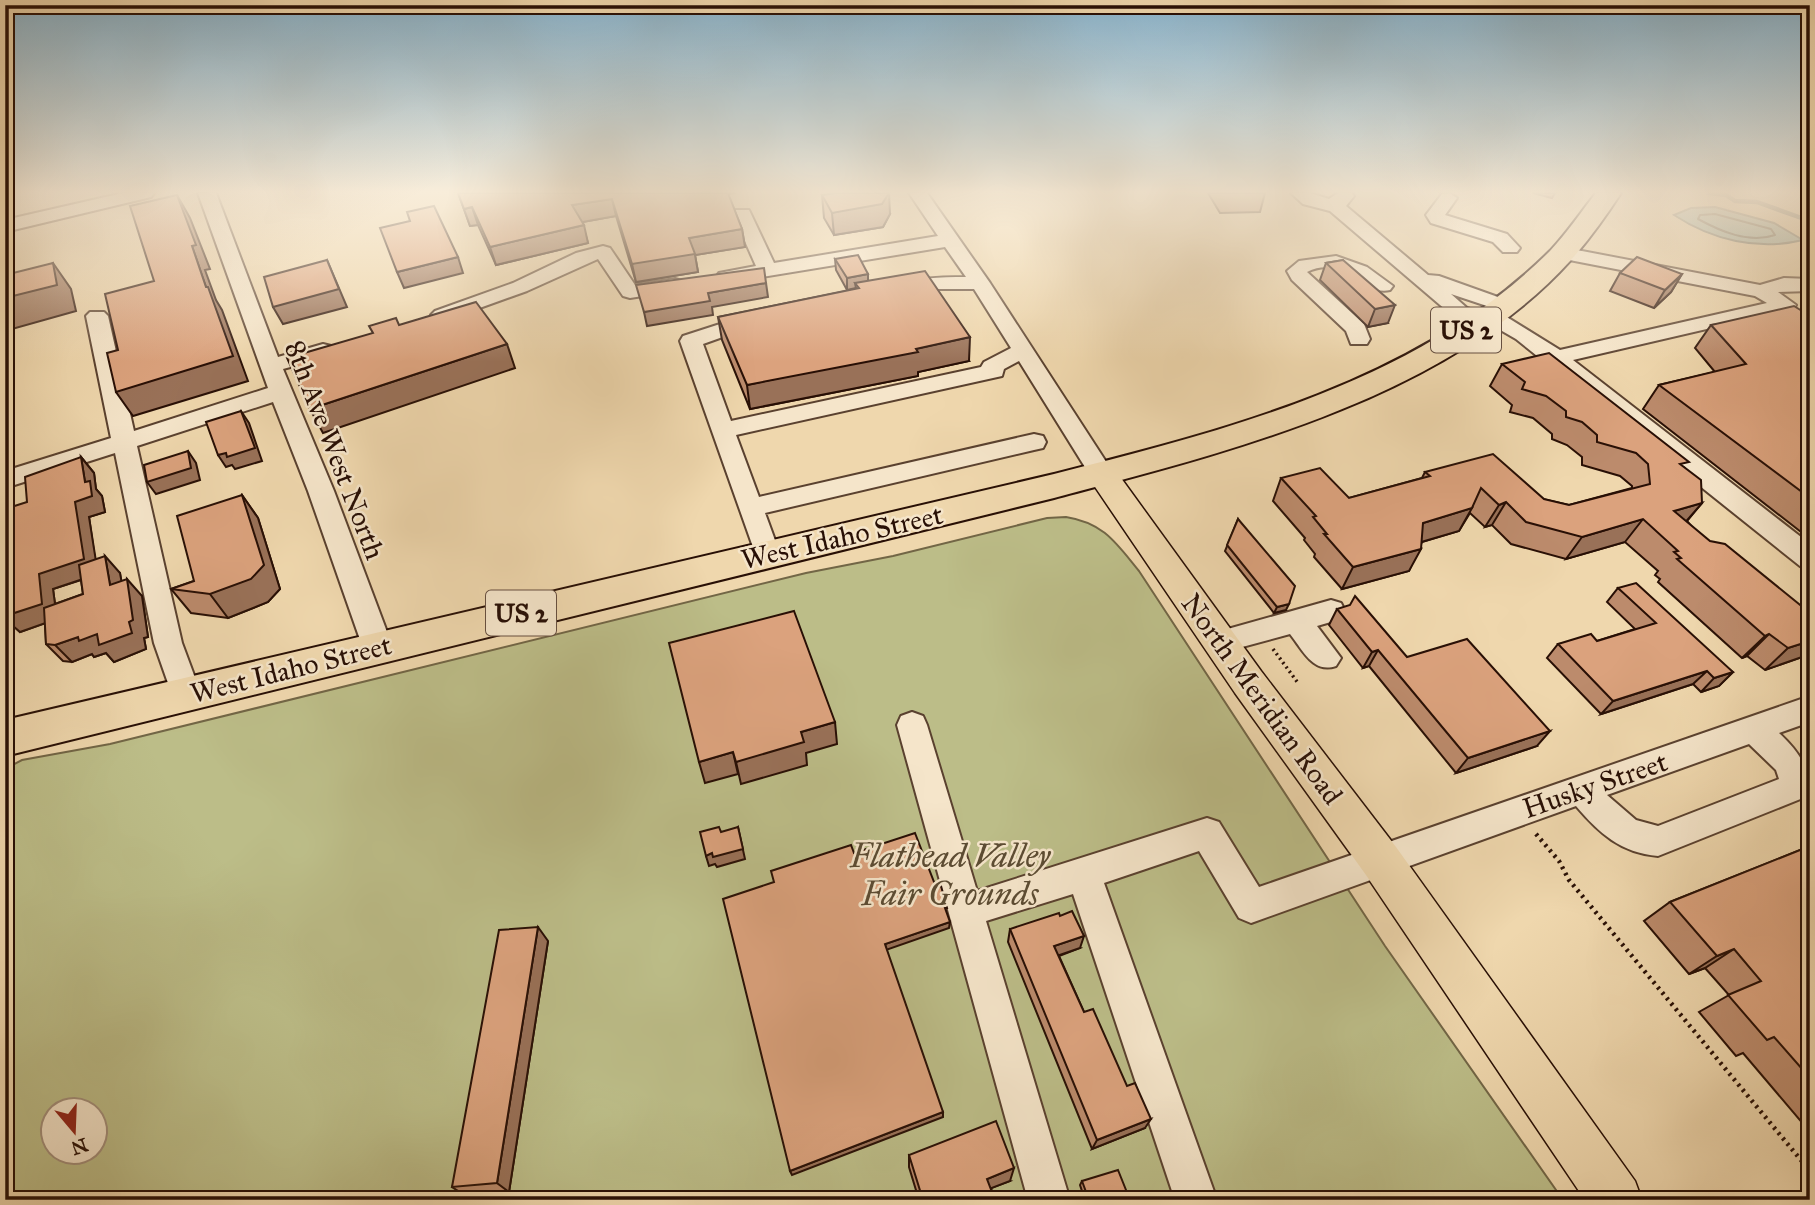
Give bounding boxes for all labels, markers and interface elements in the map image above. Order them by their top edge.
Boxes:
road number: US 2 [1431,308,1501,352]
street label: 8th Ave West North [277,336,393,565]
street label: West Idaho Street [738,497,946,577]
street label: North Meridian Road [1174,587,1350,811]
road number: US 2 [486,590,556,636]
street label: West Idaho Street [187,627,395,711]
street label: Husky Street [1518,744,1672,826]
park label: Flathead Valley Fair Grounds [849,836,1052,914]
north arrow [38,1096,108,1166]
text: N [68,1133,91,1160]

